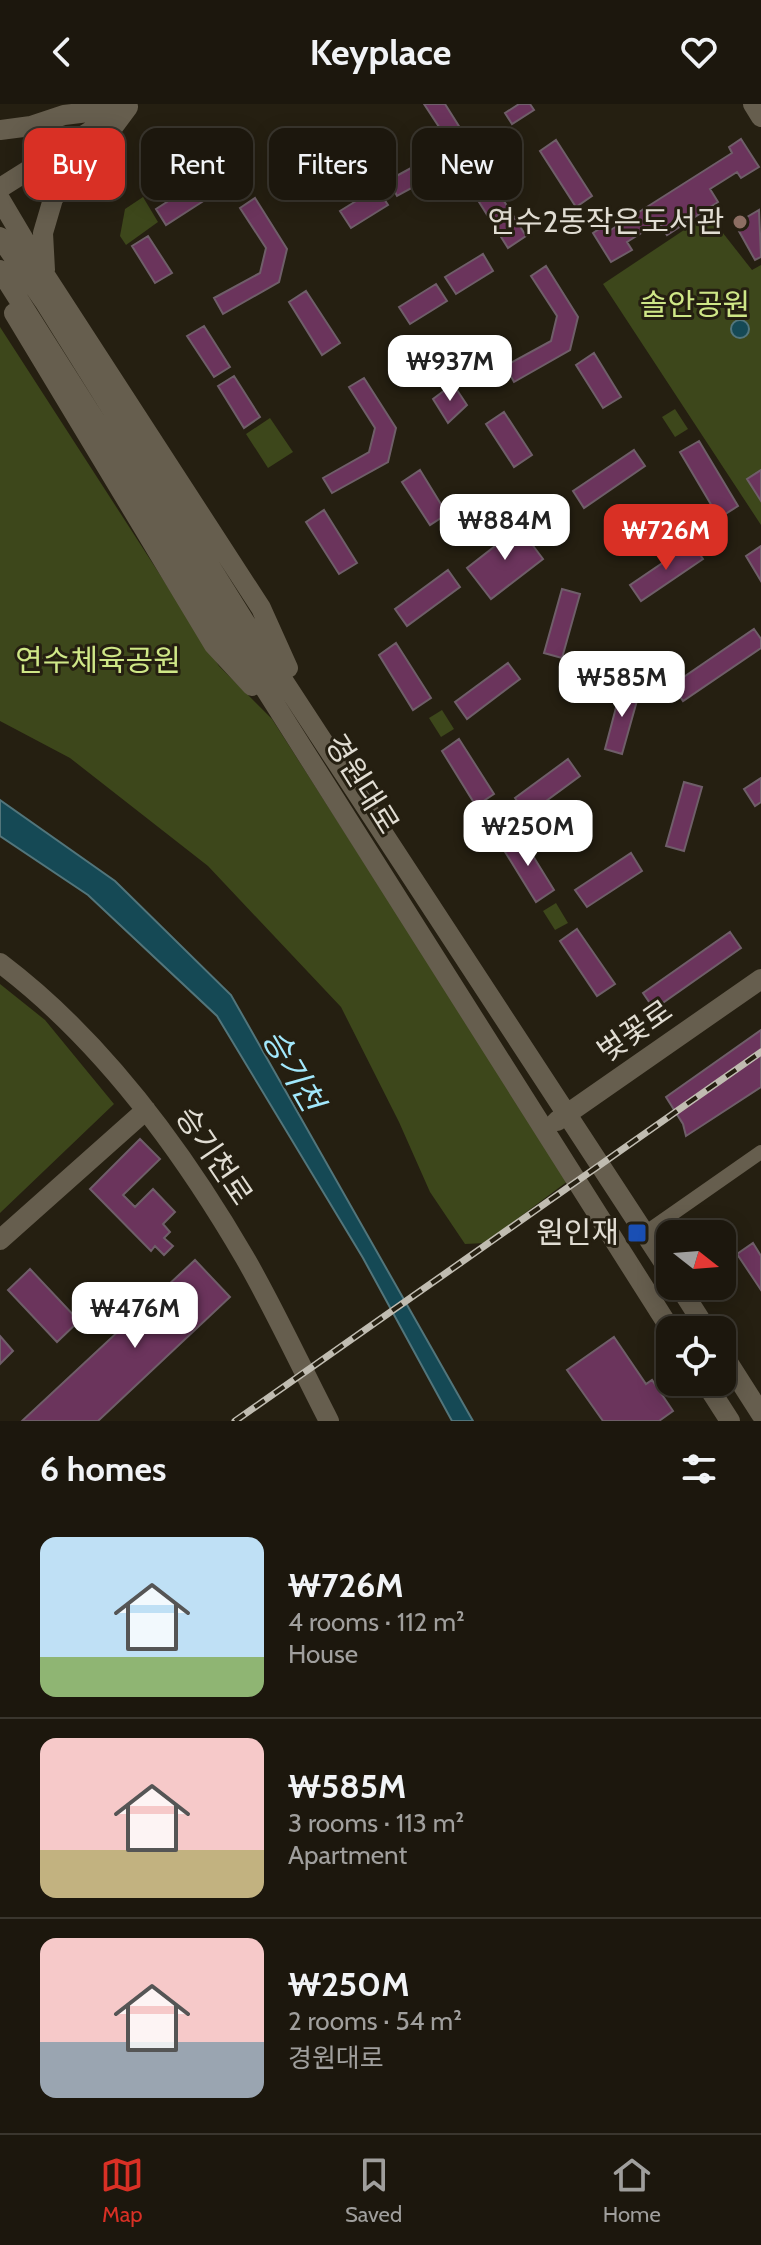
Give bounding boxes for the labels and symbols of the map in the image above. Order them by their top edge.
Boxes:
place label: 연수2동작은도서관 [487,203,724,240]
marker: 연수2동작은도서관 [731,213,749,231]
park label: 솔안공원 [640,286,750,323]
pin: ₩937M [394,335,506,403]
pin: ₩884M [449,494,561,562]
pin: ₩726M [610,504,722,572]
park label: 연수체육공원 [15,642,181,679]
pin: ₩585M [566,651,678,719]
street label: 경원대로 [317,727,407,840]
pin: ₩250M [472,800,584,868]
street label: 벚꽃로 [590,992,679,1069]
water label: 승기천 [254,1022,334,1121]
street label: 승기천로 [168,1100,261,1212]
place label: 원인재 [536,1214,619,1251]
north arrow [656,1220,736,1300]
marker: 원인재 [626,1222,648,1244]
pin: ₩476M [79,1282,191,1350]

